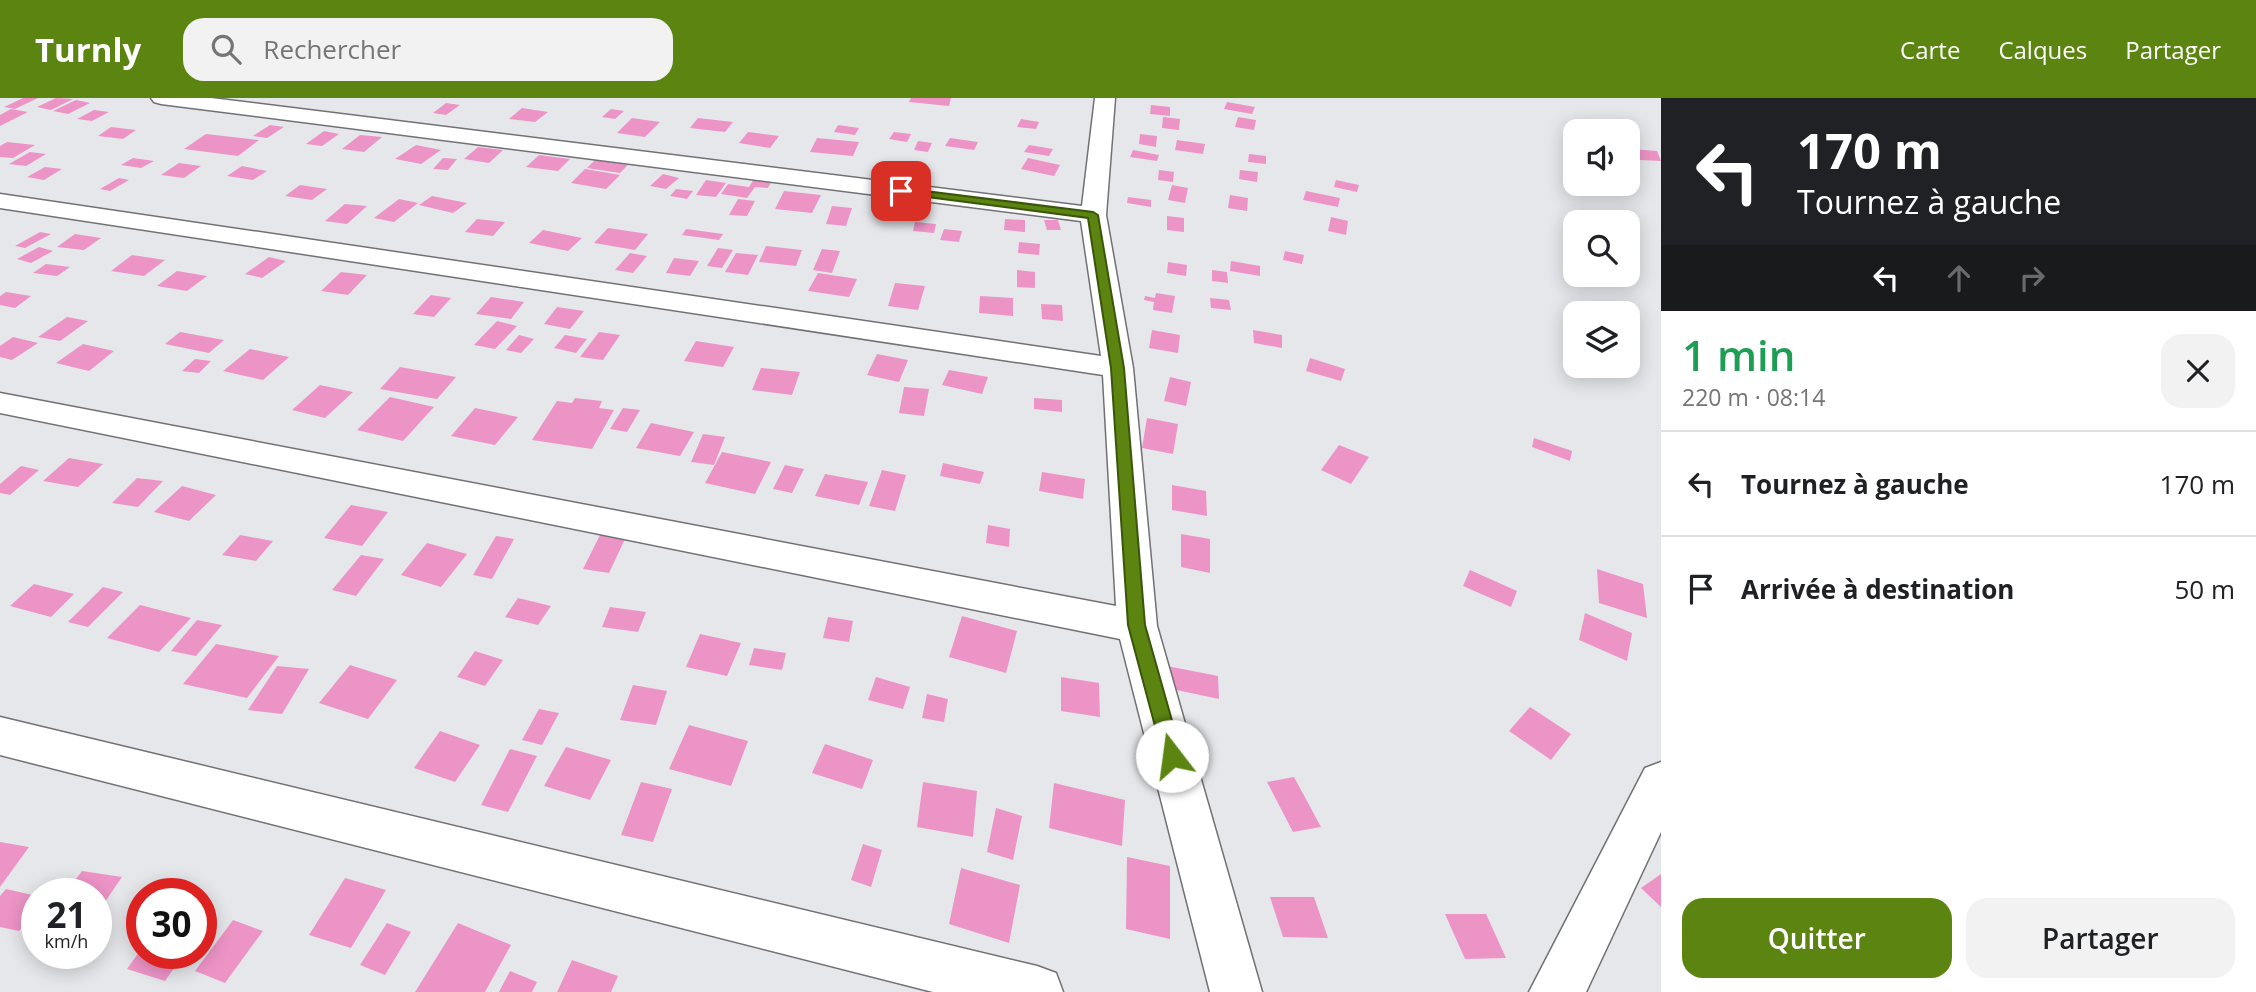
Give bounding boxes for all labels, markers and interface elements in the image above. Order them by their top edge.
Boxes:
search box [183,18,673,81]
text: Turnly [35,27,141,72]
icon: search [207,30,245,68]
text: Rechercher [263,31,401,67]
text: Carte [1900,33,1960,66]
text: Calques [1998,33,2087,66]
text: Partager [2125,33,2221,66]
text: 170 m [1797,117,1942,183]
map controls [1563,119,1640,378]
button: sound [1563,119,1640,196]
icon: left [1682,126,1773,217]
pin [871,161,931,221]
icon: arrive [882,172,920,210]
text: Tournez à gauche [1797,180,2061,223]
button: search [1563,210,1640,287]
icon: left [1867,259,1905,297]
icon: ahead [1940,259,1978,297]
icon: right [2013,259,2051,297]
button: layers [1563,301,1640,378]
text: 1 min [1682,326,1795,383]
button: close [2161,334,2235,408]
text: 220 m · 08:14 [1682,381,1825,413]
icon: left [1682,465,1720,503]
text: Tournez à gauche [1741,466,1969,502]
text: 170 m [2160,466,2235,502]
icon: arrive [1682,570,1720,608]
text: Arrivée à destination [1741,571,2014,607]
text: 50 m [2174,571,2235,607]
position arrow [1135,719,1209,793]
speed limit sign: 30 [126,878,217,969]
text: 21 [46,891,87,938]
button: Quitter [1682,898,1952,978]
button: Partager [1966,898,2235,978]
text: km/h [45,929,88,953]

